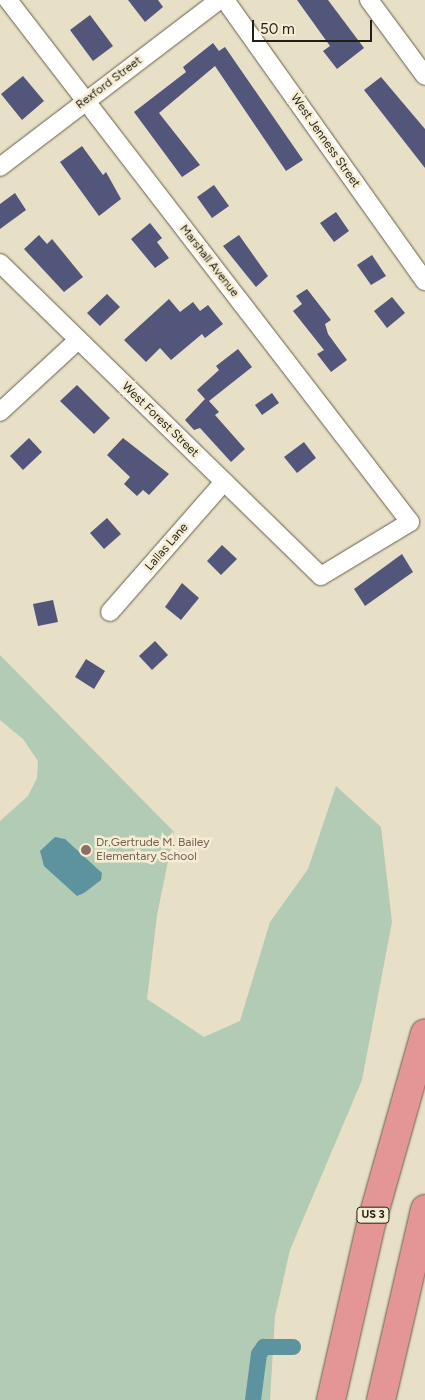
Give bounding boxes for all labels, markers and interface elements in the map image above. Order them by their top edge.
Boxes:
scale bar [255,10,375,42]
text: 50 m [260,20,295,38]
street label: Rexford Street [73,54,145,112]
street label: West Jenness Street [287,91,363,191]
street label: Marshall Avenue [176,222,242,300]
street label: West Forest Street [119,380,201,460]
street label: Lallas Lane [143,520,191,574]
place label: Dr.Gertrude M. Bailey Elementary School [96,836,210,864]
marker: Dr.Gertrude M. Bailey Elementary School [80,844,92,856]
road number: US 3 [356,1206,390,1224]

